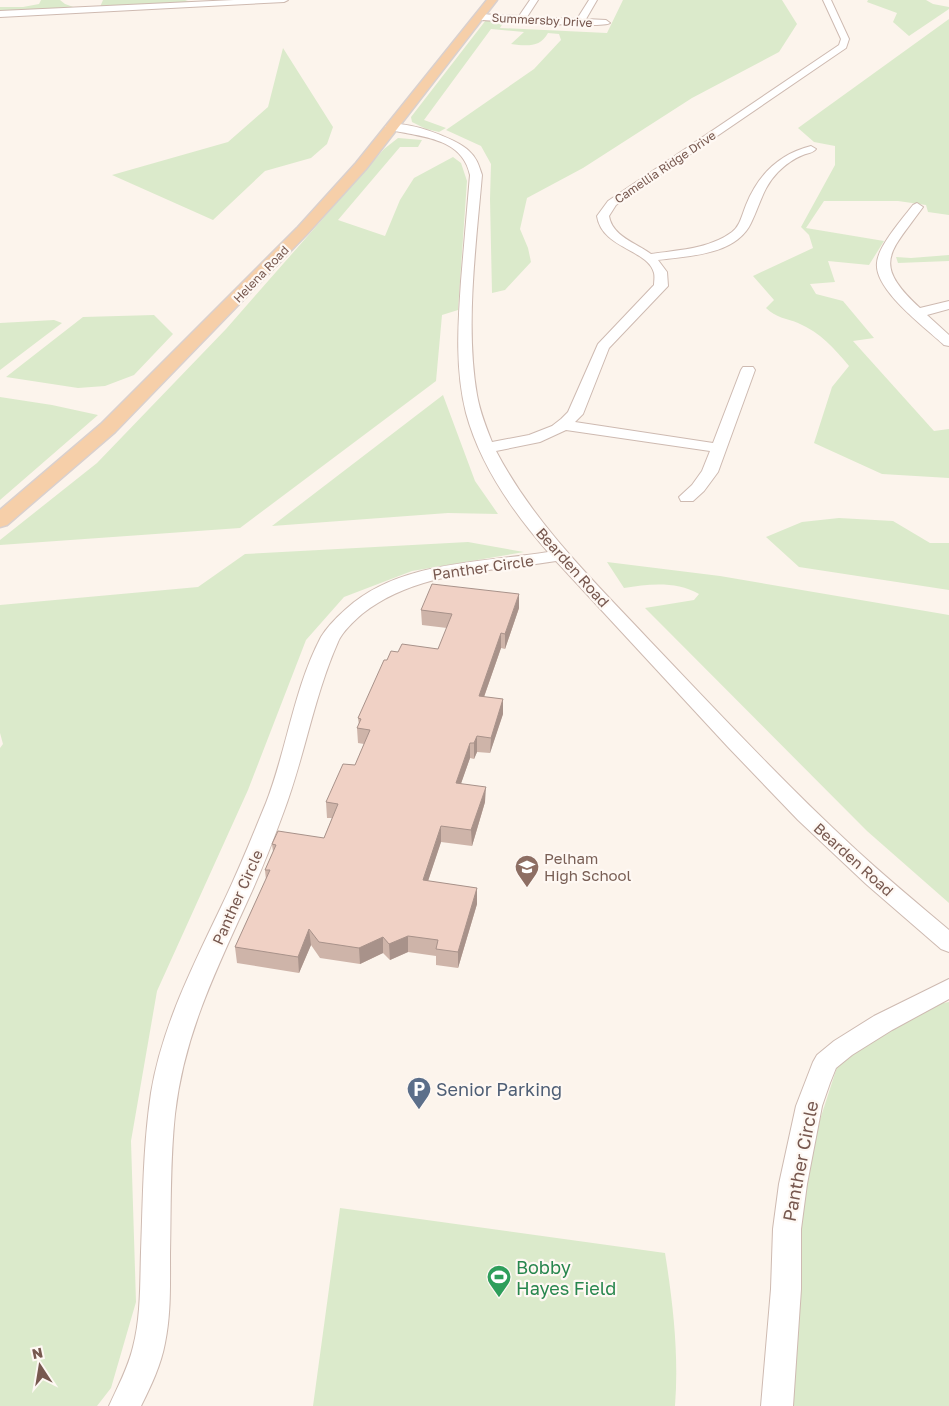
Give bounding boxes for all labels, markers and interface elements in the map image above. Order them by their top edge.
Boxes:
street label: Summersby Drive [491,10,593,30]
street label: Camellia Ridge Drive [611,127,719,206]
street label: Helena Road [230,242,292,306]
street label: Bearden Road [533,524,613,610]
street label: Panther Circle [431,551,535,583]
street label: Bearden Road [811,819,897,899]
street label: Panther Circle [208,846,266,947]
place label: Pelham High School [544,849,632,884]
school or university icon: Pelham High School [514,854,540,888]
parking icon: Senior Parking [406,1076,432,1110]
place label: Senior Parking [436,1078,562,1100]
street label: Panther Circle [778,1099,822,1223]
place label: Bobby Hayes Field [516,1256,616,1299]
sports icon: Bobby Hayes Field [486,1264,512,1298]
north arrow [15,1341,65,1391]
text: N [30,1343,44,1362]

